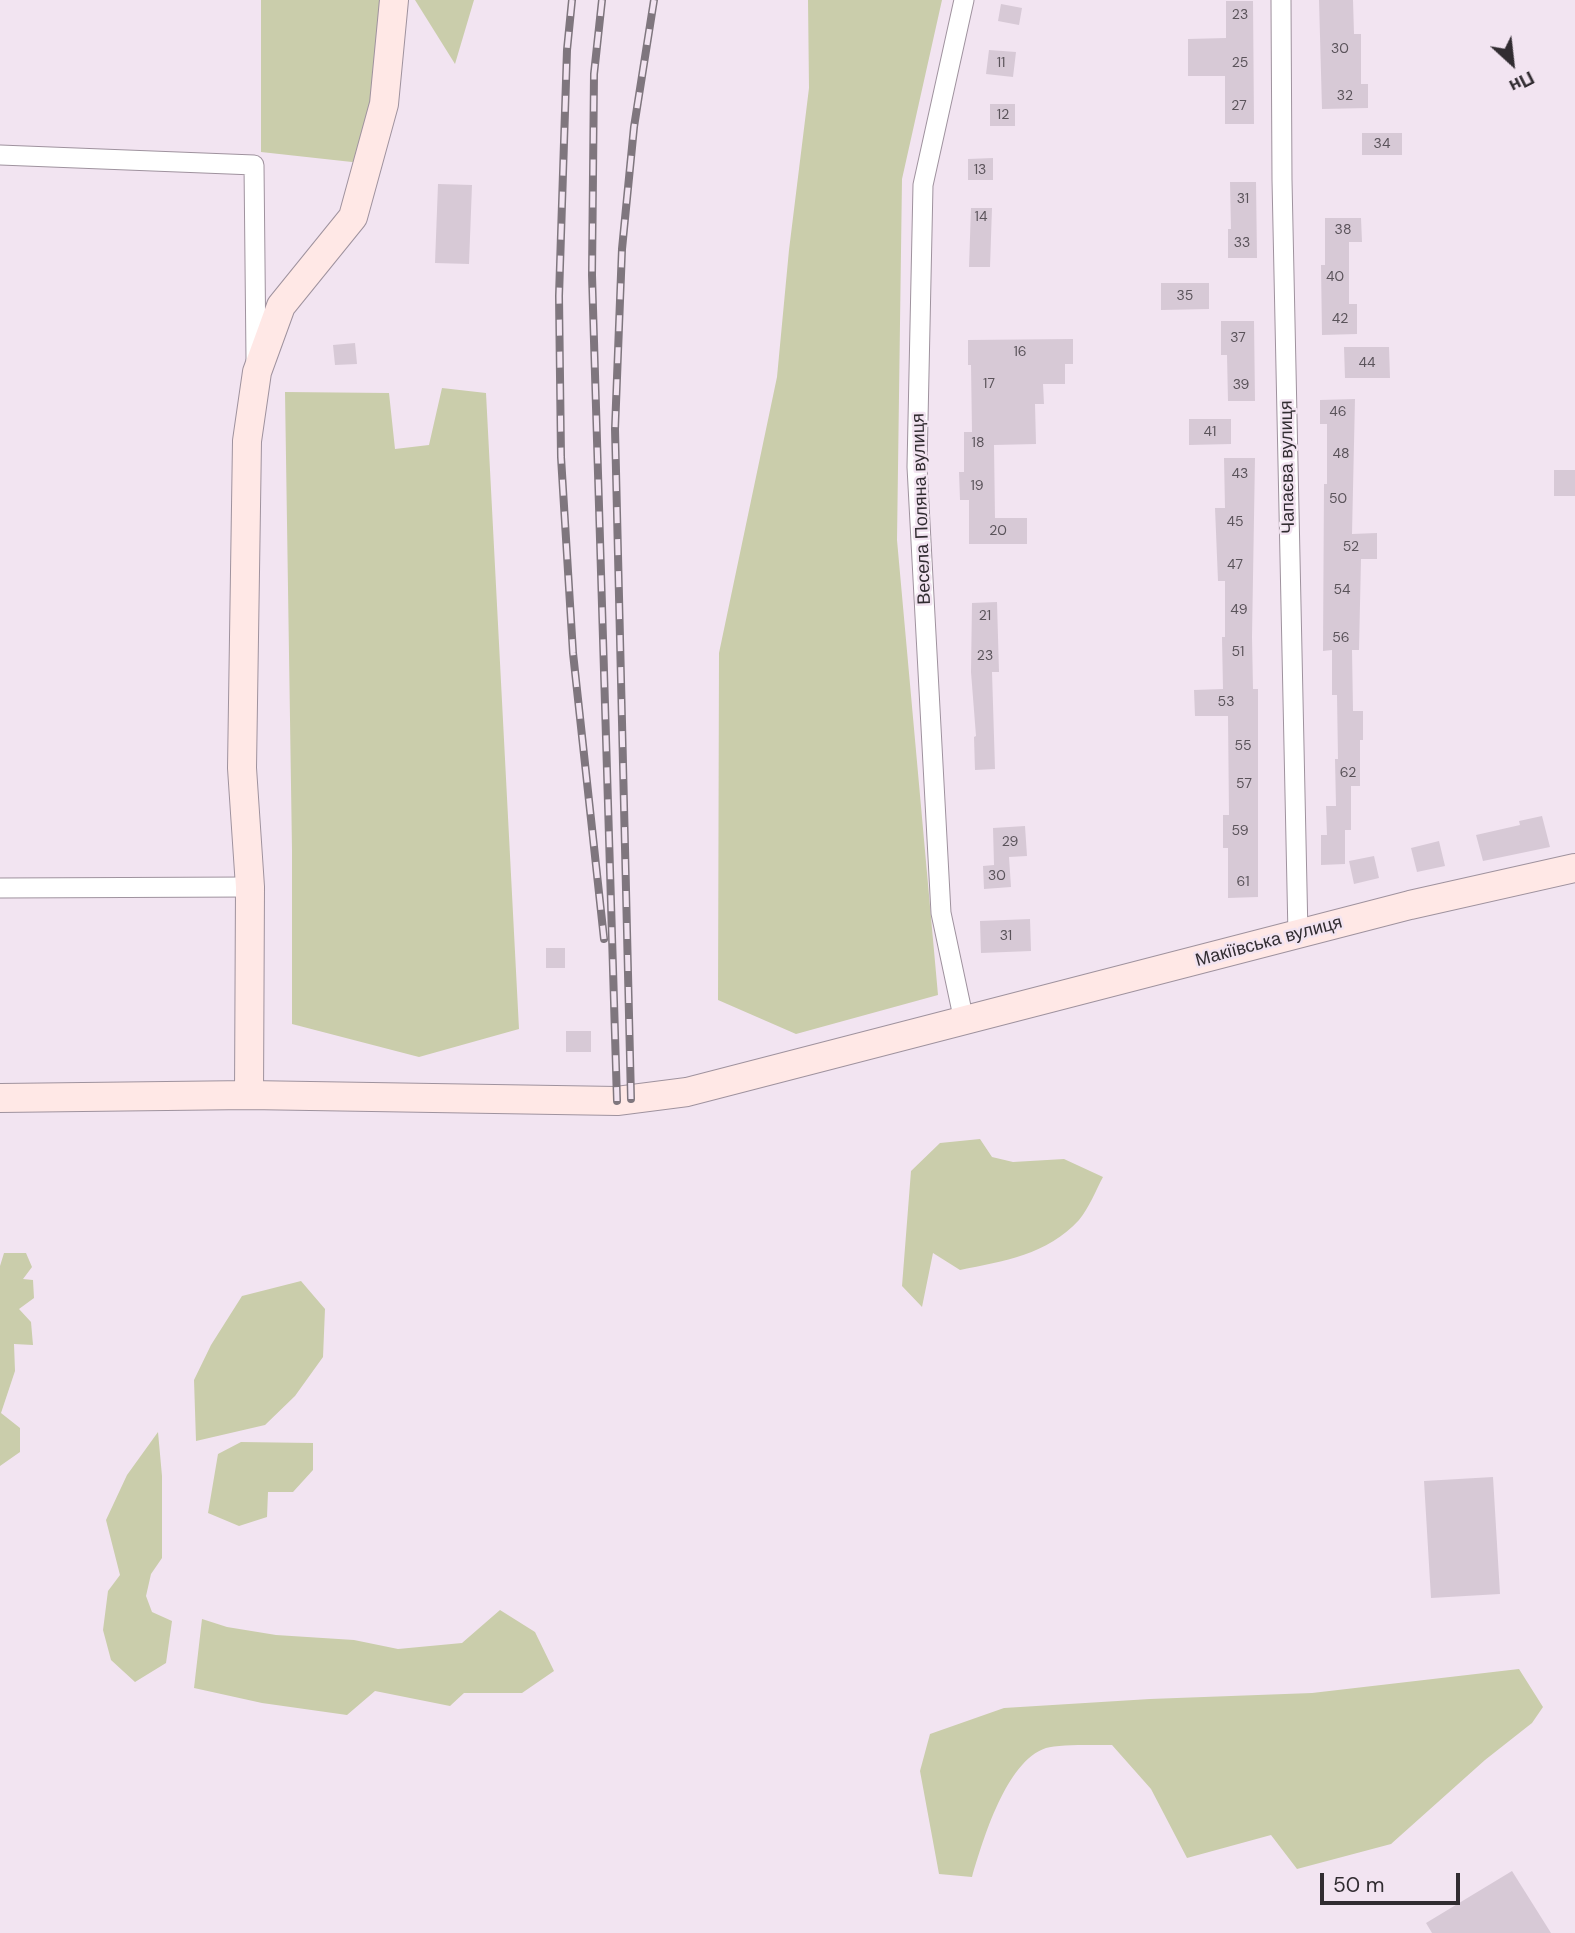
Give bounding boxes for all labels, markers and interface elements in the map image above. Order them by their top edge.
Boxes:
house number: 23 [1232,7,1248,23]
north arrow [1477,28,1547,98]
house number: 30 [1331,41,1349,57]
house number: 11 [997,55,1005,71]
house number: 25 [1232,55,1248,71]
text: Пн [1505,65,1539,99]
house number: 32 [1337,88,1353,104]
house number: 27 [1231,98,1247,114]
house number: 12 [997,107,1009,123]
house number: 34 [1374,136,1390,152]
house number: 13 [974,162,986,178]
house number: 31 [1237,191,1249,207]
house number: 14 [975,209,987,225]
house number: 38 [1335,222,1351,238]
house number: 33 [1234,235,1250,251]
house number: 40 [1326,269,1344,285]
house number: 35 [1177,288,1193,304]
house number: 42 [1332,311,1348,327]
house number: 37 [1230,330,1246,346]
house number: 16 [1013,344,1027,360]
house number: 44 [1359,355,1375,371]
house number: 17 [983,376,995,392]
house number: 39 [1233,377,1249,393]
street label: Чапаєва вулиця [1276,400,1300,534]
house number: 46 [1329,404,1347,420]
street label: Весела Поляна вулиця [908,413,936,605]
house number: 41 [1204,424,1216,440]
house number: 18 [972,435,984,451]
house number: 48 [1332,446,1350,462]
house number: 43 [1232,466,1248,482]
house number: 19 [970,478,984,494]
house number: 50 [1329,491,1347,507]
house number: 45 [1226,514,1244,530]
house number: 20 [989,523,1007,539]
house number: 52 [1343,539,1359,555]
house number: 47 [1227,557,1243,573]
house number: 54 [1333,582,1351,598]
house number: 49 [1230,602,1248,618]
house number: 21 [979,608,991,624]
house number: 56 [1332,630,1350,646]
house number: 51 [1232,644,1244,660]
house number: 23 [977,648,993,664]
house number: 53 [1218,694,1234,710]
house number: 55 [1234,738,1252,754]
house number: 62 [1340,765,1356,781]
house number: 57 [1236,776,1252,792]
house number: 59 [1232,823,1248,839]
house number: 29 [1002,834,1018,850]
house number: 30 [988,868,1006,884]
house number: 61 [1236,874,1250,890]
street label: Макіївська вулиця [1193,912,1345,972]
house number: 31 [1000,928,1012,944]
scale bar [1323,1860,1463,1904]
text: 50 m [1333,1871,1384,1899]

